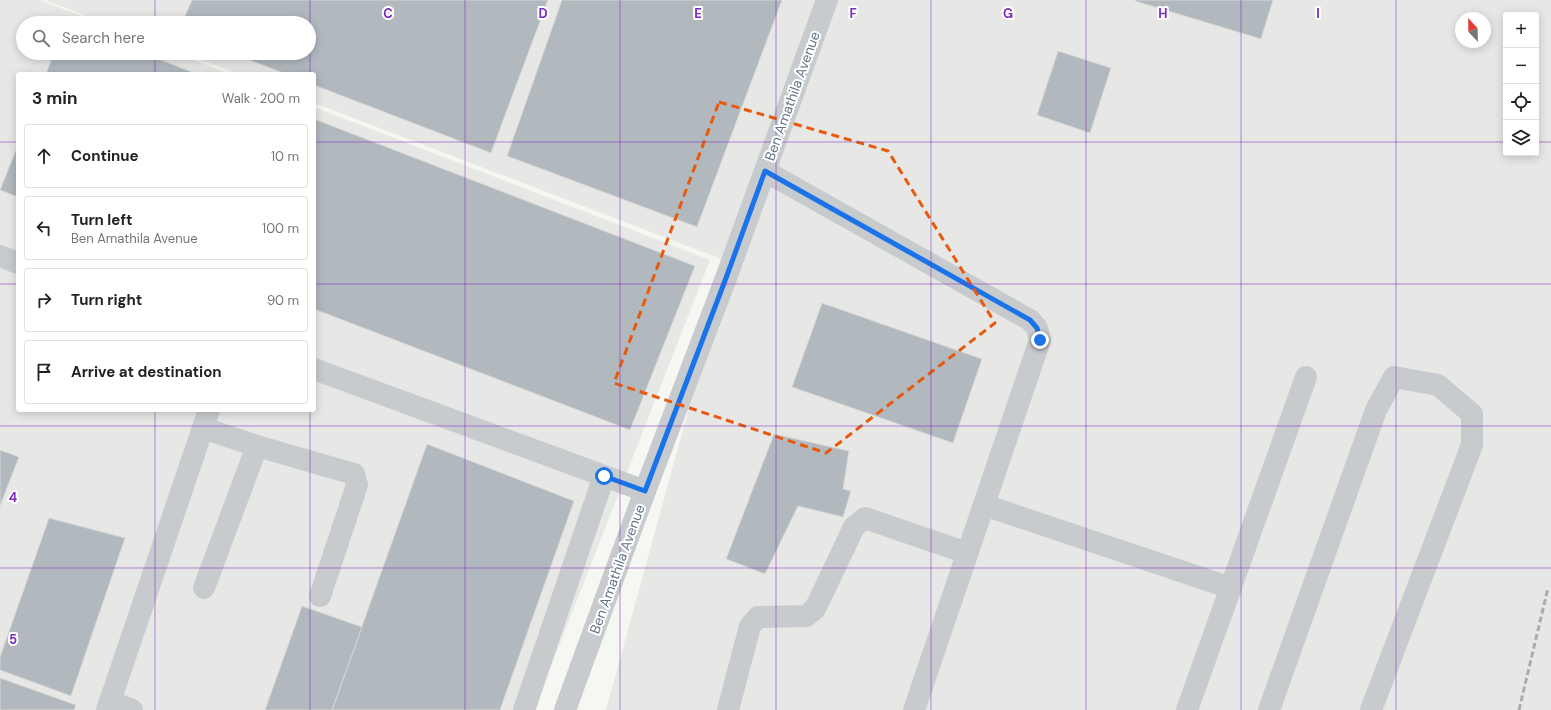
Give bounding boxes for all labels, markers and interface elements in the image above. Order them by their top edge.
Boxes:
text: C [383,5,393,22]
text: D [538,5,548,22]
text: E [694,5,702,22]
text: F [849,5,857,22]
text: G [1003,5,1013,22]
text: H [1158,5,1168,22]
text: I [1316,5,1320,22]
north arrow [1455,12,1491,48]
map controls [1503,12,1539,156]
button: + [1503,12,1539,48]
search box [16,16,316,60]
icon: search [30,27,52,49]
text: Search here [62,28,145,48]
street label: Ben Amathila Avenue [760,29,824,163]
button: − [1503,48,1539,84]
button: locate [1503,84,1539,120]
text: 3 min [32,87,77,109]
text: Walk · 200 m [222,90,300,107]
button: layers [1503,120,1539,156]
icon: ahead [33,145,55,167]
text: Continue [71,146,139,166]
text: 10 m [271,148,299,165]
text: Turn left [71,210,132,230]
icon: left [33,217,55,239]
text: 100 m [262,220,299,237]
text: Ben Amathila Avenue [71,230,198,247]
icon: right [33,289,55,311]
text: Turn right [71,290,142,310]
text: 90 m [267,292,299,309]
route end [1031,331,1049,349]
icon: arrive [33,361,55,383]
text: Arrive at destination [71,362,222,382]
route start [595,467,613,485]
text: 4 [9,489,17,506]
street label: Ben Amathila Avenue [585,502,649,636]
text: 5 [9,631,17,648]

